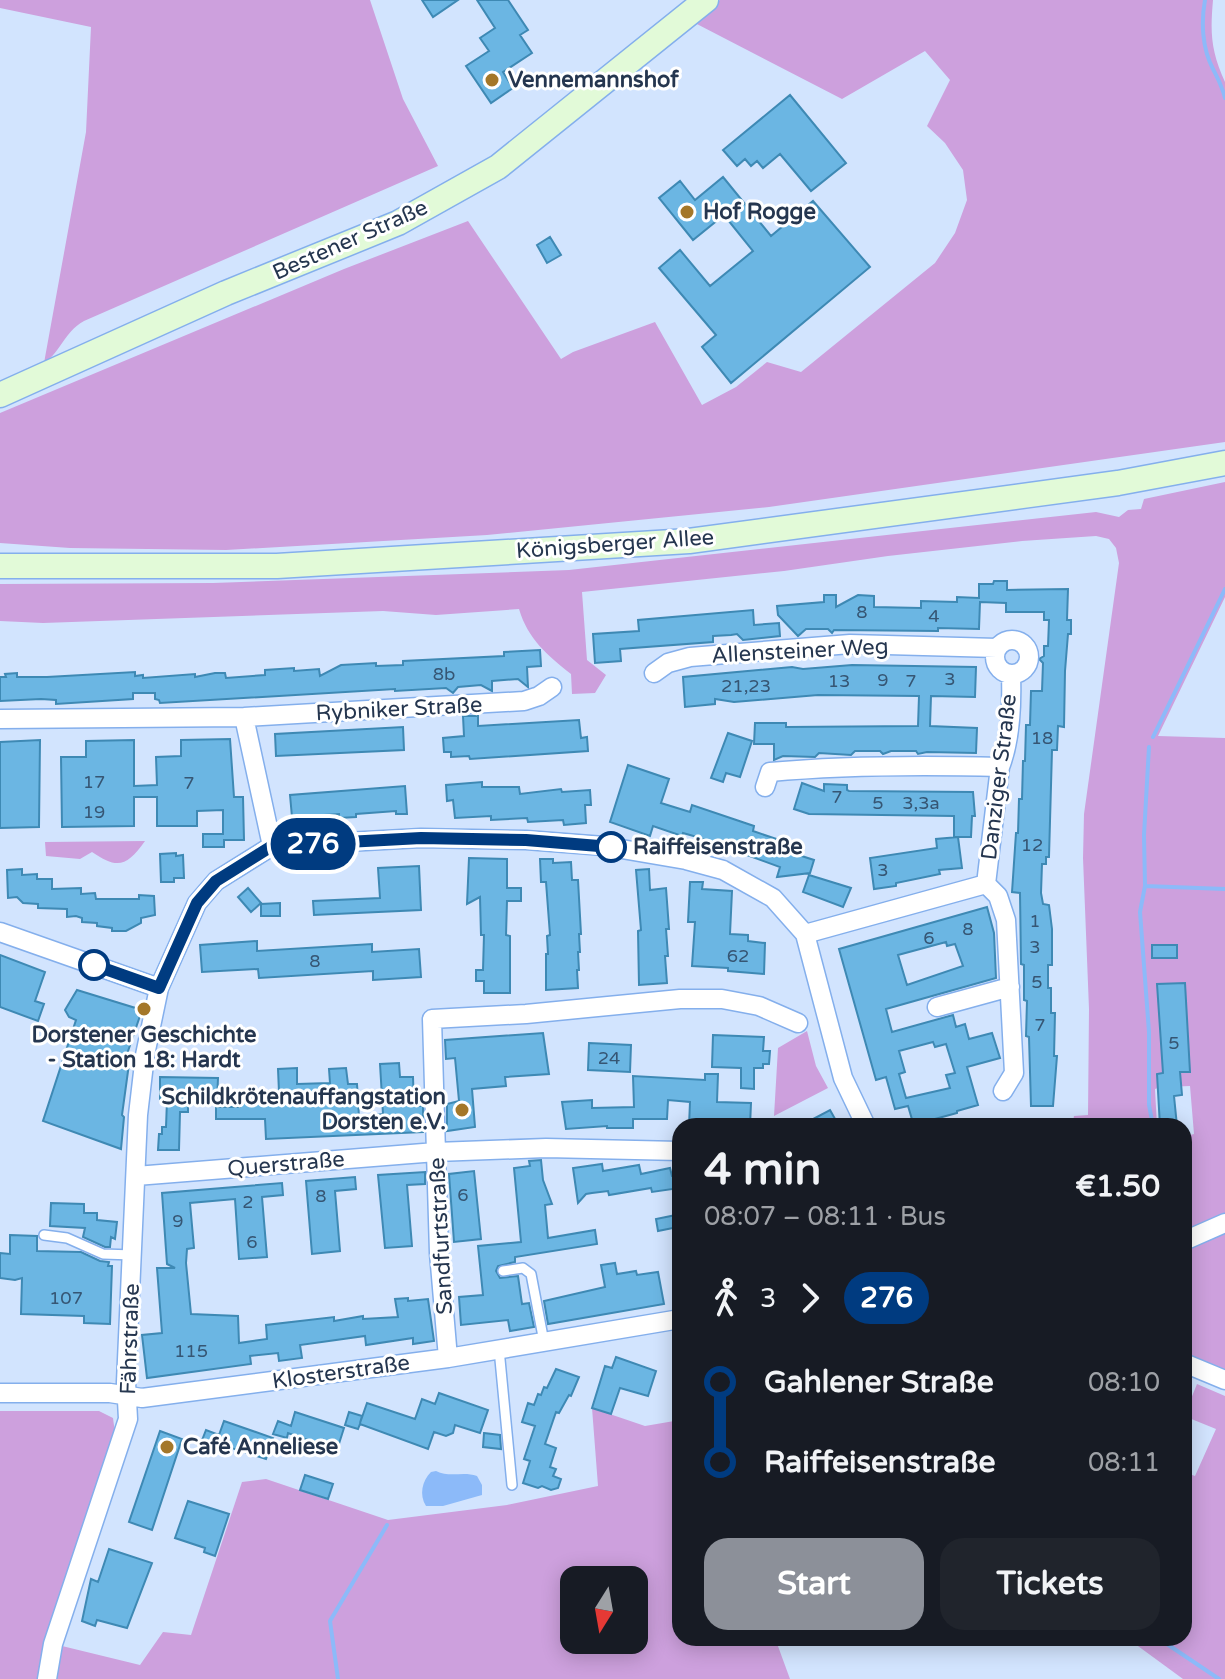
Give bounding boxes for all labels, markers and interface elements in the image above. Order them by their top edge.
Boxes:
place label: Vennemannshof [508,67,679,93]
marker: Vennemannshof [483,71,501,89]
street label: Bestener Straße [268,194,432,286]
place label: Hof Rogge [703,199,816,225]
marker: Hof Rogge [678,203,696,221]
street label: Königsberger Allee [515,524,715,564]
house number: 8 [856,601,868,623]
house number: 4 [928,605,940,627]
street label: Allensteiner Weg [711,633,889,669]
house number: 8b [433,663,455,685]
house number: 3 [944,668,956,690]
house number: 9 [877,669,889,691]
house number: 13 [828,670,850,692]
house number: 7 [905,670,917,692]
house number: 21,23 [721,675,771,697]
street label: Rybniker Straße [315,692,483,726]
street label: Danziger Straße [976,692,1022,862]
house number: 18 [1031,727,1053,749]
house number: 17 [83,771,105,793]
house number: 7 [183,772,195,794]
house number: 7 [831,786,843,808]
house number: 5 [872,792,884,814]
house number: 3,3a [902,792,940,814]
house number: 19 [83,801,105,823]
line badge: 276 [267,818,359,870]
text: 276 [287,827,339,861]
marker: Raiffeisenstraße [596,832,626,862]
place label: Raiffeisenstraße [633,834,803,860]
house number: 12 [1021,834,1043,856]
house number: 3 [877,859,889,881]
house number: 1 [1029,910,1041,932]
house number: 8 [962,918,974,940]
house number: 6 [923,927,935,949]
house number: 3 [1029,936,1041,958]
house number: 62 [727,945,749,967]
unlabelled marker [79,950,109,980]
house number: 8 [309,950,321,972]
house number: 5 [1031,971,1043,993]
marker: Dorstener Geschichte - Station 18: Hardt [135,1000,153,1018]
house number: 7 [1034,1014,1046,1036]
place label: Dorstener Geschichte - Station 18: Hardt [32,1022,256,1073]
house number: 5 [1168,1032,1180,1054]
house number: 24 [598,1047,620,1069]
place label: Schildkrötenauffangstation Dorsten e.V. [161,1084,446,1135]
marker: Schildkrötenauffangstation Dorsten e.V. [453,1101,471,1119]
text: 4 min [704,1144,821,1197]
street label: Querstraße [226,1146,346,1182]
street label: Sandfurtstraße [424,1157,458,1315]
text: €1.50 [1075,1168,1160,1205]
house number: 6 [457,1184,469,1206]
house number: 8 [315,1185,327,1207]
house number: 2 [242,1191,254,1213]
text: 08:07 – 08:11 · Bus [704,1201,946,1232]
house number: 9 [172,1210,184,1232]
house number: 6 [246,1231,258,1253]
icon: walk [704,1276,748,1320]
icon: forward [788,1276,832,1320]
text: 276 [860,1281,913,1315]
street label: Fährstraße [115,1283,145,1395]
text: 3 [760,1283,776,1314]
house number: 107 [49,1287,83,1309]
house number: 115 [174,1340,208,1362]
street label: Klosterstraße [271,1349,411,1395]
text: Gahlener Straße [764,1364,994,1401]
text: 08:10 [1088,1367,1160,1398]
place label: Café Anneliese [183,1434,338,1460]
marker: Café Anneliese [158,1438,176,1456]
text: Raiffeisenstraße [764,1444,995,1481]
text: 08:11 [1088,1447,1160,1478]
button: Start [704,1538,924,1630]
button: Tickets [940,1538,1160,1630]
north arrow [560,1566,648,1654]
map controls [560,1566,648,1654]

